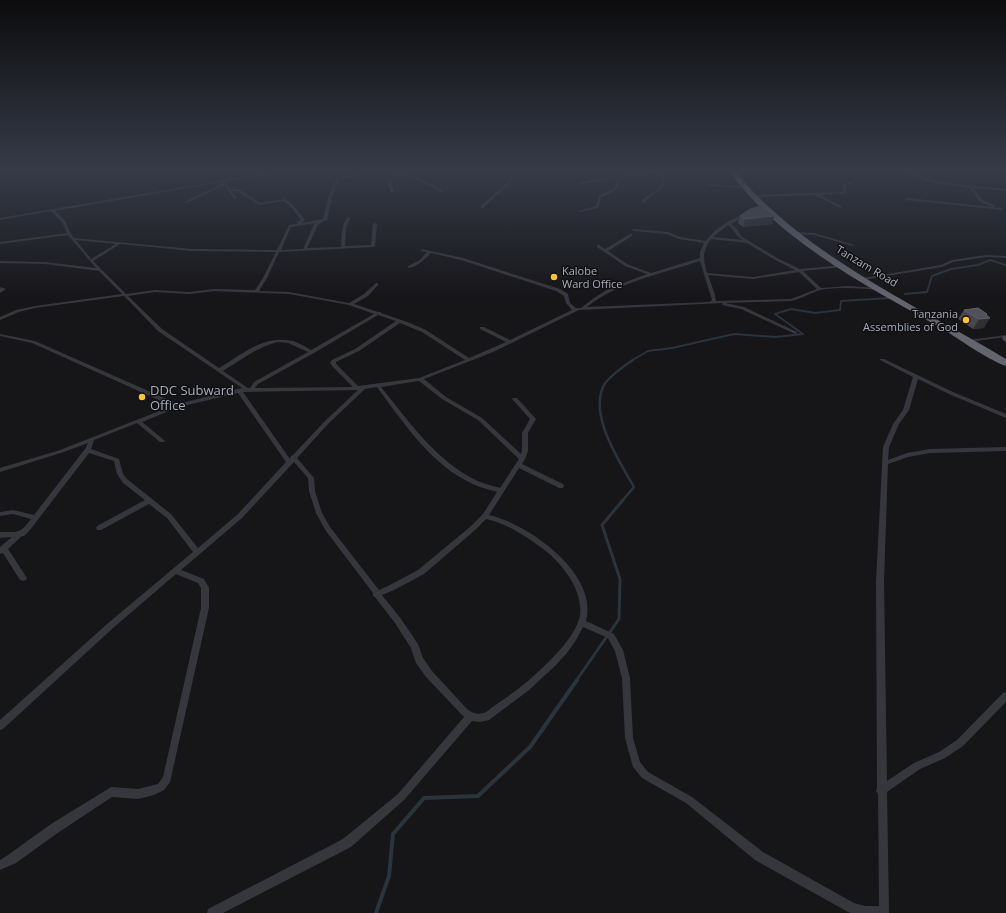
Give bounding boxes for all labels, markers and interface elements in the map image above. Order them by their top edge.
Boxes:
street label: Tanzam Road [834,241,901,290]
place label: Kalobe Ward Office [562,263,623,291]
marker: Kalobe Ward Office [549,272,559,282]
place label: Tanzania Assemblies of God [863,306,958,334]
marker: Tanzania Assemblies of God [961,315,971,325]
place label: DDC Subward Office [150,381,234,414]
marker: DDC Subward Office [137,392,147,402]

